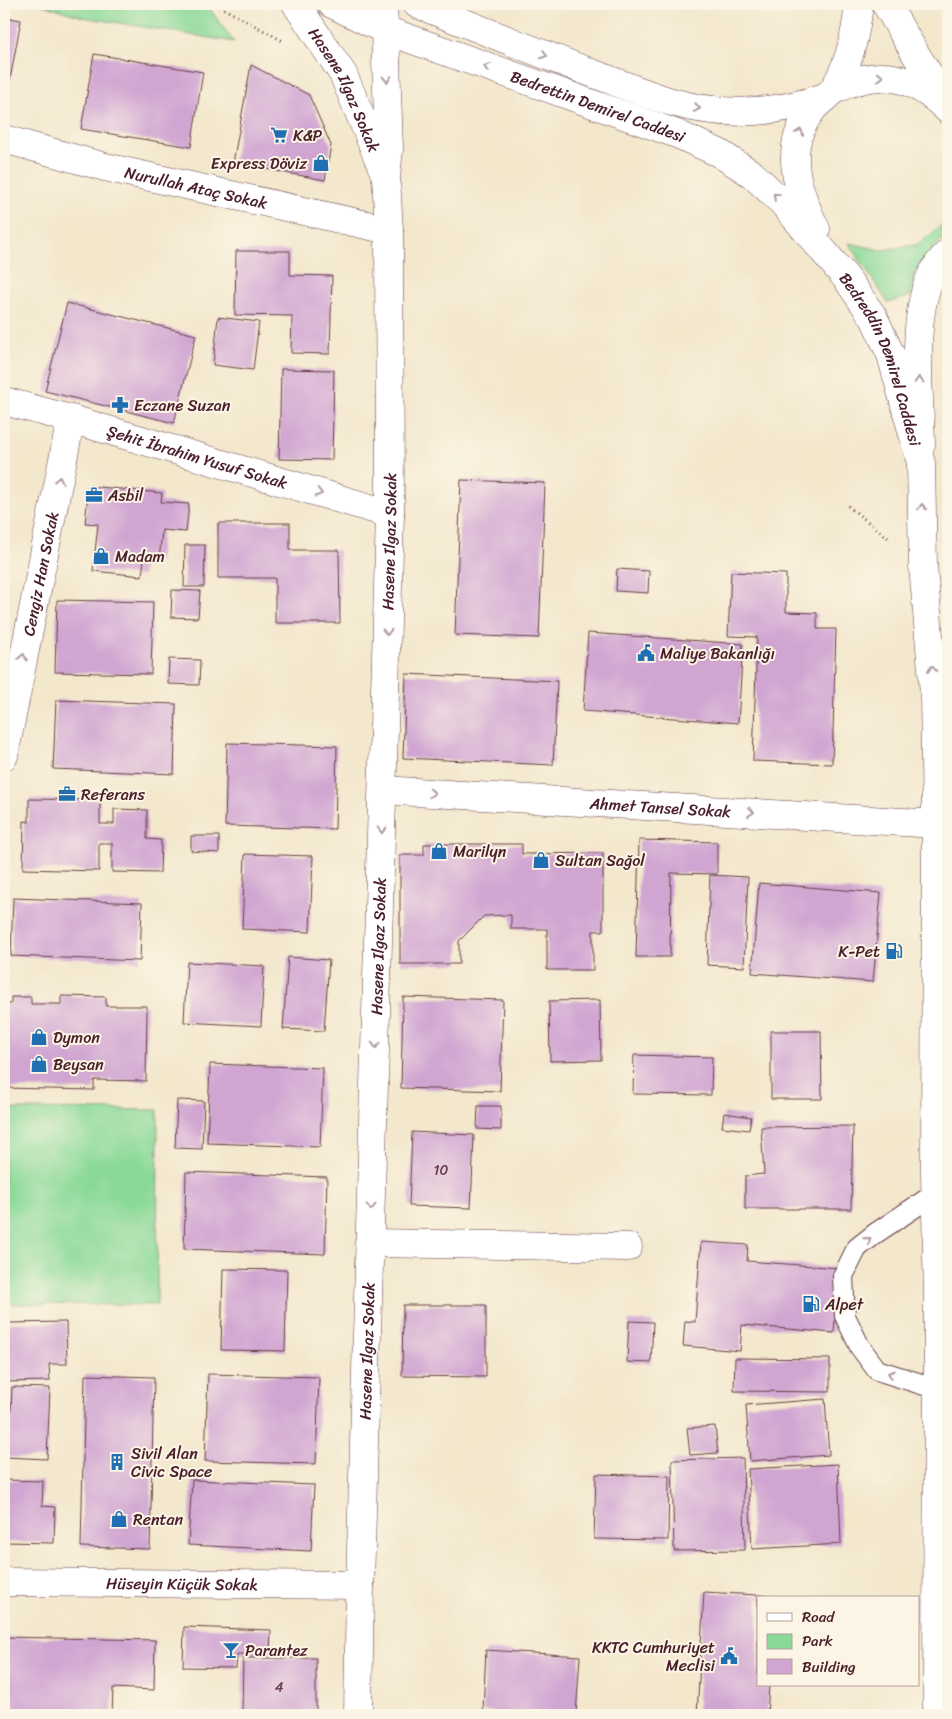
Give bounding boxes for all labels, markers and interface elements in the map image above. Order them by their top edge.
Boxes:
street label: Hasene Ilgaz Sokak [300,21,388,157]
one-way arrow [539,48,548,59]
one-way arrow [483,62,491,72]
street label: Bedrettin Demirel Caddesi [506,62,690,151]
one-way arrow [876,72,884,83]
one-way arrow [382,76,392,83]
one-way arrow [693,102,701,112]
place label: K&P [293,121,323,150]
supermarket icon: K&P [269,125,289,145]
one-way arrow [794,128,804,137]
place label: Express Döviz [211,149,307,178]
shop icon: Express Döviz [311,153,331,173]
street label: Nurullah Ataç Sokak [122,158,271,218]
one-way arrow [773,193,782,202]
street label: Bedreddin Demirel Caddesi [832,265,930,450]
one-way arrow [914,376,925,384]
place label: Eczane Suzan [134,391,231,420]
pharmacy icon: Eczane Suzan [110,395,130,415]
street label: Şehit İbrahim Yusuf Sokak [103,416,291,498]
street label: Hasene Ilgaz Sokak [373,472,405,611]
one-way arrow [53,476,63,485]
place label: Asbil [107,481,144,510]
office icon: Asbil [84,485,104,505]
one-way arrow [315,487,323,497]
one-way arrow [917,503,927,510]
street label: Cengiz Han Sokak [14,509,67,639]
place label: Madam [115,542,165,571]
shop icon: Madam [91,546,111,566]
one-way arrow [382,629,393,637]
place label: Maliye Bakanlığı [660,639,775,668]
public building icon: Maliye Bakanlığı [636,643,656,663]
one-way arrow [17,652,28,661]
one-way arrow [927,665,938,673]
place label: Referans [81,780,146,809]
office icon: Referans [57,784,77,804]
one-way arrow [428,787,436,798]
street label: Ahmet Tansel Sokak [588,789,732,826]
one-way arrow [748,807,756,818]
one-way arrow [377,826,387,834]
place label: Marilyn [453,837,507,866]
shop icon: Marilyn [429,841,449,861]
place label: Sultan Sağol [555,846,645,875]
shop icon: Sultan Sağol [531,850,551,870]
street label: Hasene Ilgaz Sokak [362,877,395,1015]
place label: K-Pet [838,937,880,966]
fuel station icon: K-Pet [884,941,904,961]
place label: Dymon [53,1023,100,1052]
shop icon: Dymon [29,1027,49,1047]
one-way arrow [370,1041,381,1049]
place label: Beysan [53,1050,104,1079]
shop icon: Beysan [29,1054,49,1074]
house number: 10 [434,1158,449,1183]
one-way arrow [365,1203,376,1211]
one-way arrow [862,1236,871,1245]
street label: Hasene Ilgaz Sokak [351,1281,383,1420]
place label: Alpet [824,1290,864,1319]
fuel station icon: Alpet [801,1294,821,1314]
one-way arrow [887,1370,896,1380]
place label: Sivil Alan Civic Space [131,1439,212,1486]
building icon: Sivil Alan Civic Space [107,1452,127,1472]
place label: Rentan [133,1505,184,1534]
shop icon: Rentan [109,1509,129,1529]
street label: Hüseyin Küçük Sokak [106,1569,258,1599]
legend [757,1596,920,1686]
text: Road [802,1604,835,1630]
text: Park [802,1628,833,1654]
place label: KKTC Cumhuriyet Meclisi [592,1633,716,1680]
place label: Parantez [245,1636,308,1665]
bar icon: Parantez [221,1640,241,1660]
public building icon: KKTC Cumhuriyet Meclisi [719,1646,739,1666]
text: Building [802,1654,856,1680]
house number: 4 [275,1675,284,1700]

